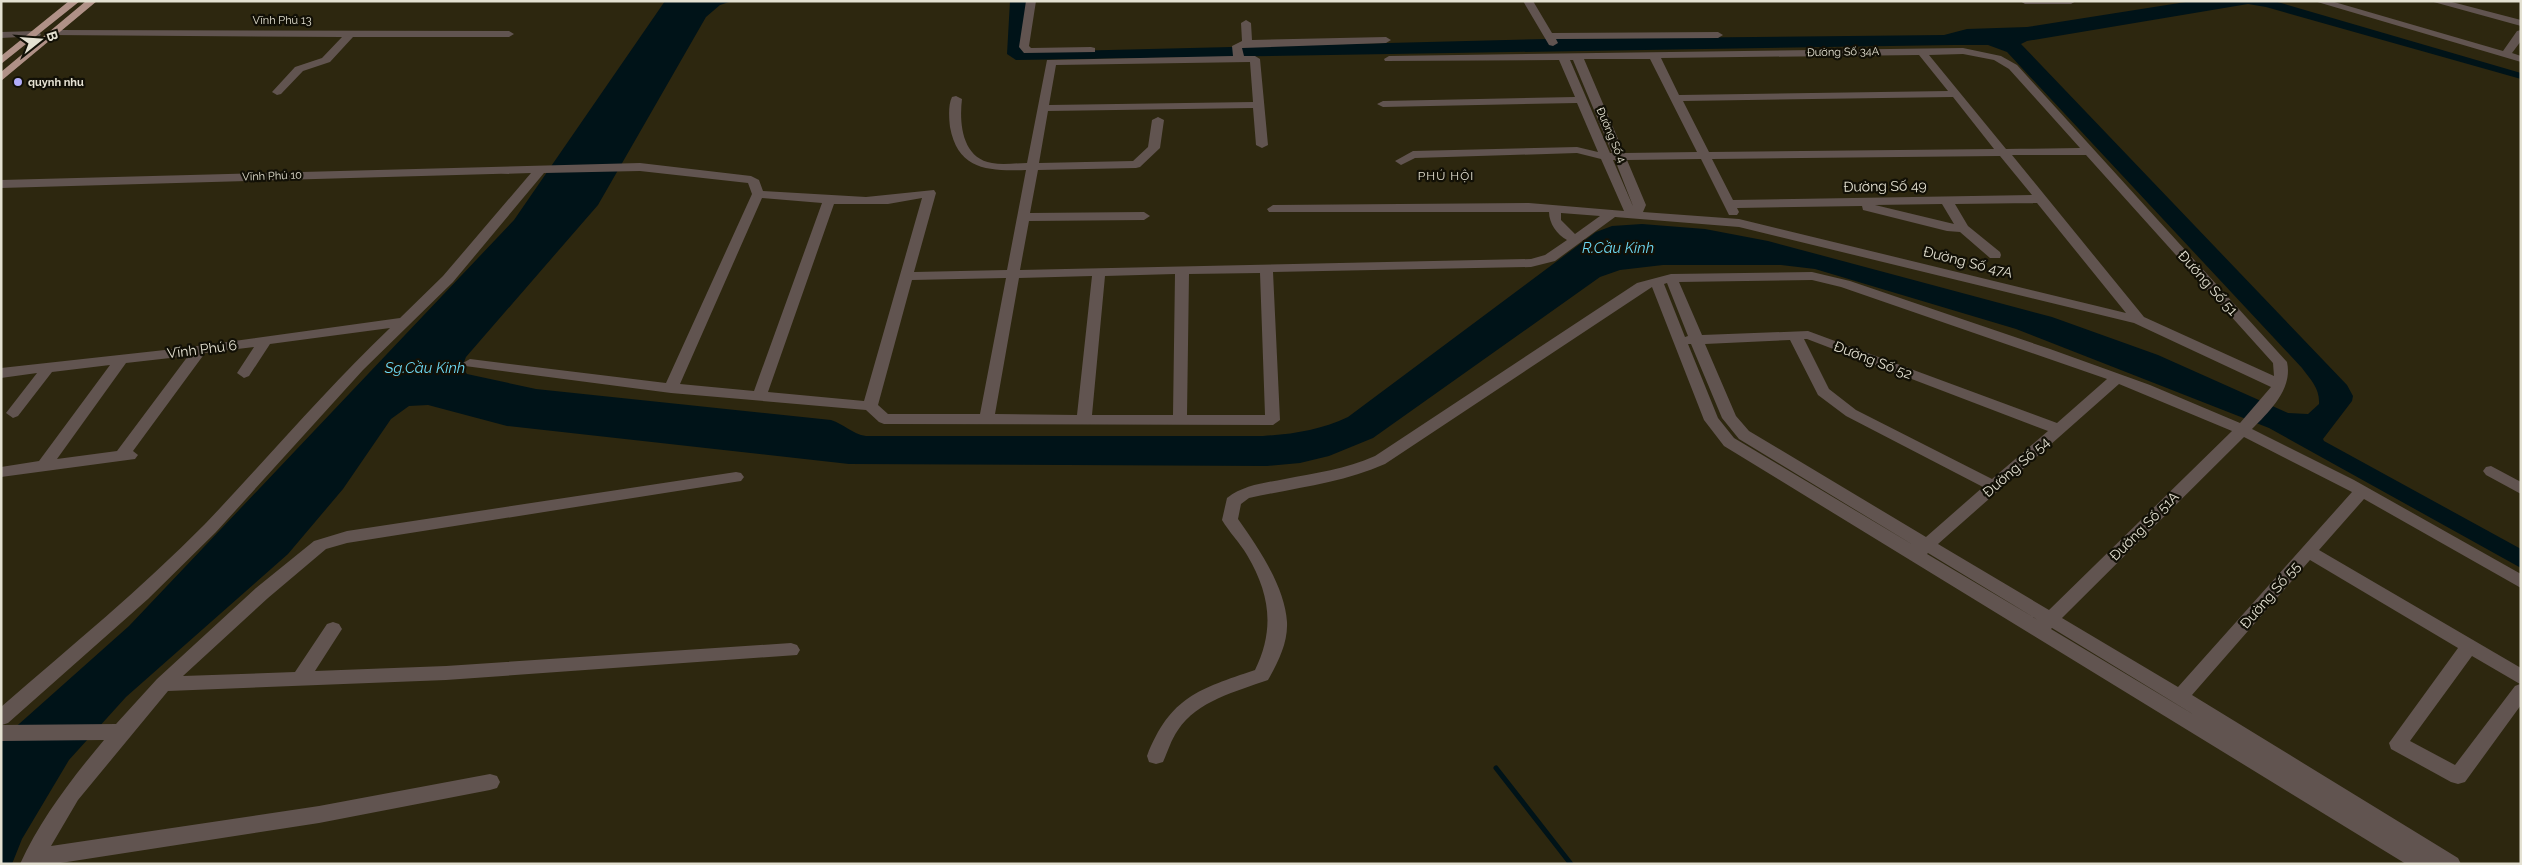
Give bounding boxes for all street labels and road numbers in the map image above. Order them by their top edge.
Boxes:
street label: Vĩnh Phú 13 [252,14,312,27]
street label: Đường Số 34A [1807,45,1880,59]
street label: Đường Số 4 [1593,105,1629,165]
street label: Vĩnh Phú 10 [242,168,302,184]
street label: Đường Số 49 [1843,177,1927,195]
street label: Đường Số 47A [1922,243,2015,281]
street label: Đường Số 51 [2175,247,2241,319]
street label: Vĩnh Phú 6 [166,337,238,361]
street label: Đường Số 52 [1832,338,1914,382]
street label: Đường Số 54 [1980,434,2053,500]
street label: Đường Số 51A [2106,488,2182,564]
street label: Đường Số 55 [2237,558,2303,631]

